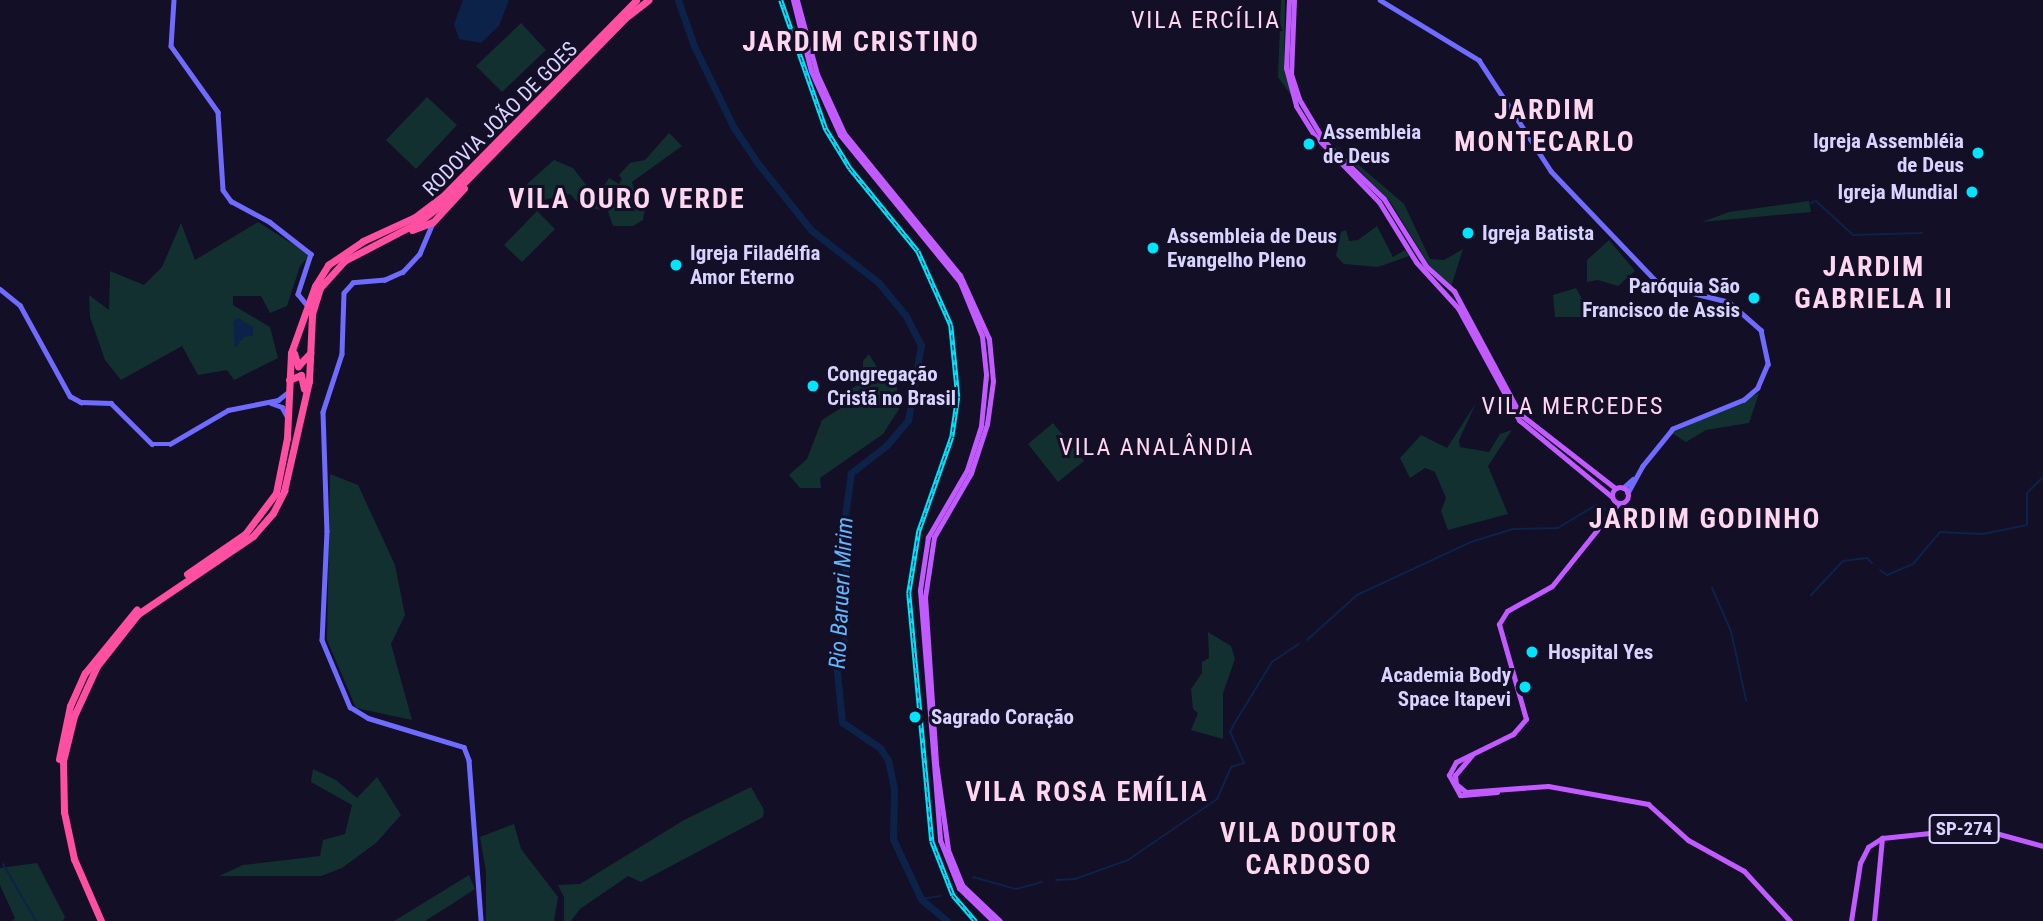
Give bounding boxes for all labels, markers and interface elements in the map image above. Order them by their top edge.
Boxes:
district label: VILA ERCÍLIA [1132,7,1280,35]
district label: JARDIM CRISTINO [744,25,978,59]
street label: RODOVIA JOÃO DE GOES [418,37,582,201]
district label: JARDIM MONTECARLO [1456,93,1634,159]
place label: Assembleia de Deus [1323,119,1421,169]
place label: Igreja Assembléia de Deus [1813,128,1964,178]
marker: Assembleia de Deus [1301,136,1317,152]
marker: Igreja Assembléia de Deus [1970,145,1986,161]
place label: Igreja Mundial [1838,179,1958,205]
district label: VILA OURO VERDE [510,182,744,216]
marker: Igreja Mundial [1964,184,1980,200]
place label: Igreja Batista [1482,220,1594,246]
place label: Assembleia de Deus Evangelho Pleno [1167,223,1337,273]
marker: Igreja Batista [1460,225,1476,241]
place label: Igreja Filadélfia Amor Eterno [690,240,820,290]
marker: Assembleia de Deus Evangelho Pleno [1145,240,1161,256]
district label: JARDIM GABRIELA II [1796,250,1952,316]
marker: Igreja Filadélfia Amor Eterno [668,257,684,273]
place label: Paróquia São Francisco de Assis [1582,273,1740,323]
marker: Paróquia São Francisco de Assis [1746,290,1762,306]
place label: Congregação Cristã no Brasil [827,361,956,411]
marker: Congregação Cristã no Brasil [805,378,821,394]
district label: VILA MERCEDES [1483,393,1663,421]
district label: VILA ANALÂNDIA [1061,434,1253,462]
district label: JARDIM GODINHO [1590,502,1820,536]
water label: Rio Barueri Mirim [824,516,860,670]
place label: Hospital Yes [1548,639,1653,665]
marker: Hospital Yes [1522,642,1542,662]
place label: Academia Body Space Itapevi [1381,662,1511,712]
marker: Academia Body Space Itapevi [1517,679,1533,695]
place label: Sagrado Coração [931,704,1074,730]
marker: Sagrado Coração [905,707,925,727]
district label: VILA ROSA EMÍLIA [967,775,1207,809]
road number: SP-274 [1927,814,2001,844]
district label: VILA DOUTOR CARDOSO [1221,816,1397,882]

